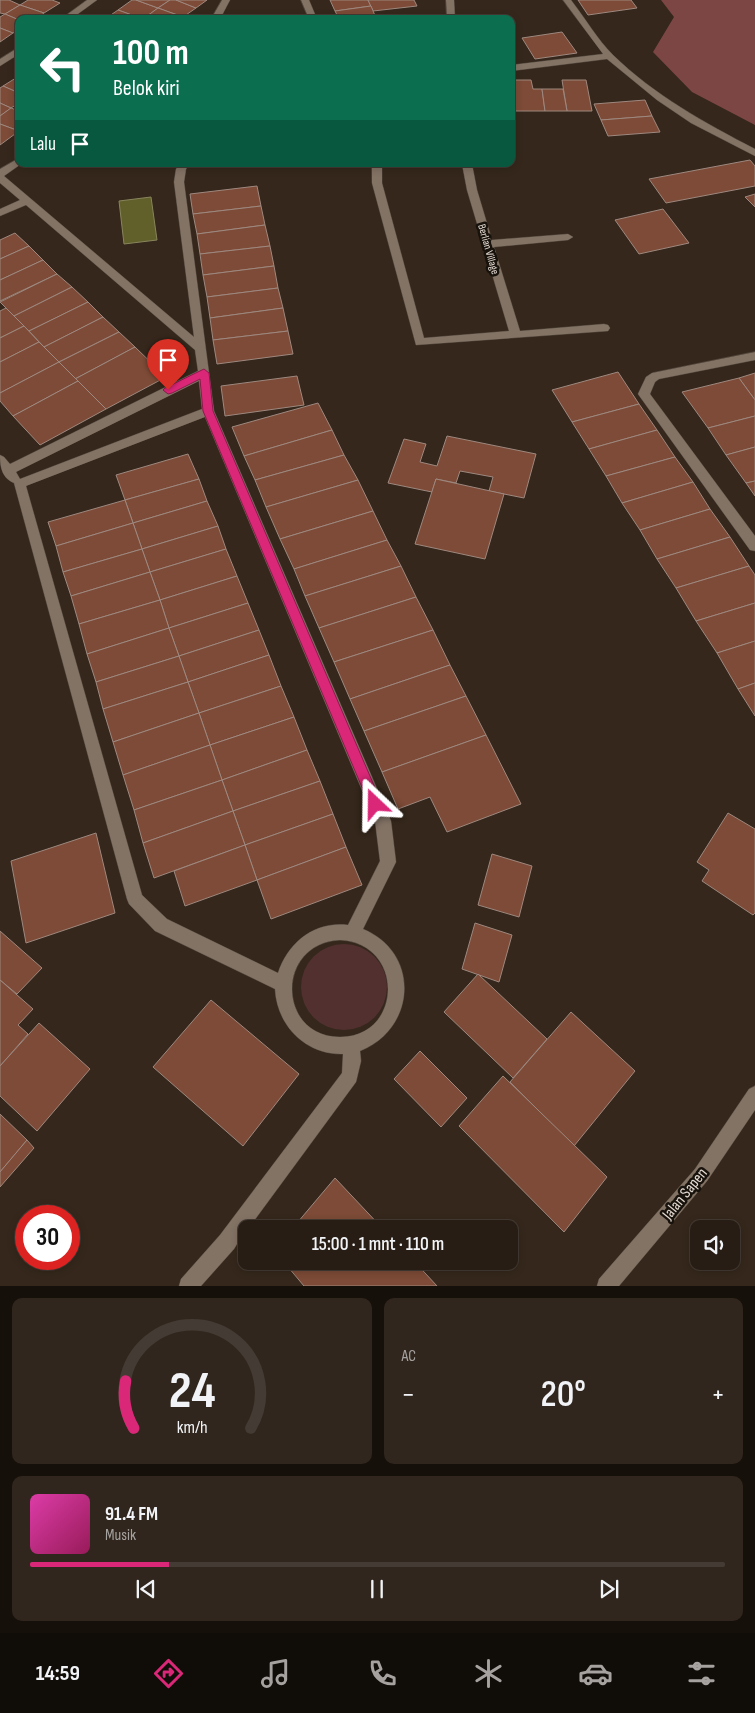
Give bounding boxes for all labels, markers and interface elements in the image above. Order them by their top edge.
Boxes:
text: 100 m [113,32,189,75]
icon: left [30,35,95,100]
text: Belok kiri [113,75,180,102]
icon: arrive [66,130,94,158]
text: Lalu [30,133,56,156]
street label: Berlian Village [475,223,502,276]
pin [147,339,189,390]
icon: arrive [154,346,182,374]
position arrow [348,777,400,829]
street label: Jalan Sapen [658,1164,712,1224]
speed limit sign: 30 [15,1205,80,1270]
map controls [690,1220,740,1270]
button: sound [690,1220,740,1270]
text: 15:00 · 1 mnt · 110 m [312,1233,444,1256]
text: AC [402,1347,416,1366]
text: 24 [168,1360,215,1423]
text: 20° [541,1372,586,1417]
text: − [402,1378,415,1411]
text: + [711,1378,725,1411]
text: km/h [176,1417,207,1438]
text: 91.4 FM [105,1503,158,1526]
text: Musik [105,1526,136,1545]
icon: previous [132,1575,160,1603]
icon: pause [363,1575,391,1603]
icon: next [595,1575,623,1603]
icon: directions [151,1656,186,1691]
icon: music [258,1656,293,1691]
icon: phone [365,1656,400,1691]
icon: climate [471,1656,506,1691]
icon: car [578,1656,613,1691]
icon: filters [684,1656,719,1691]
text: 14:59 [36,1660,80,1687]

